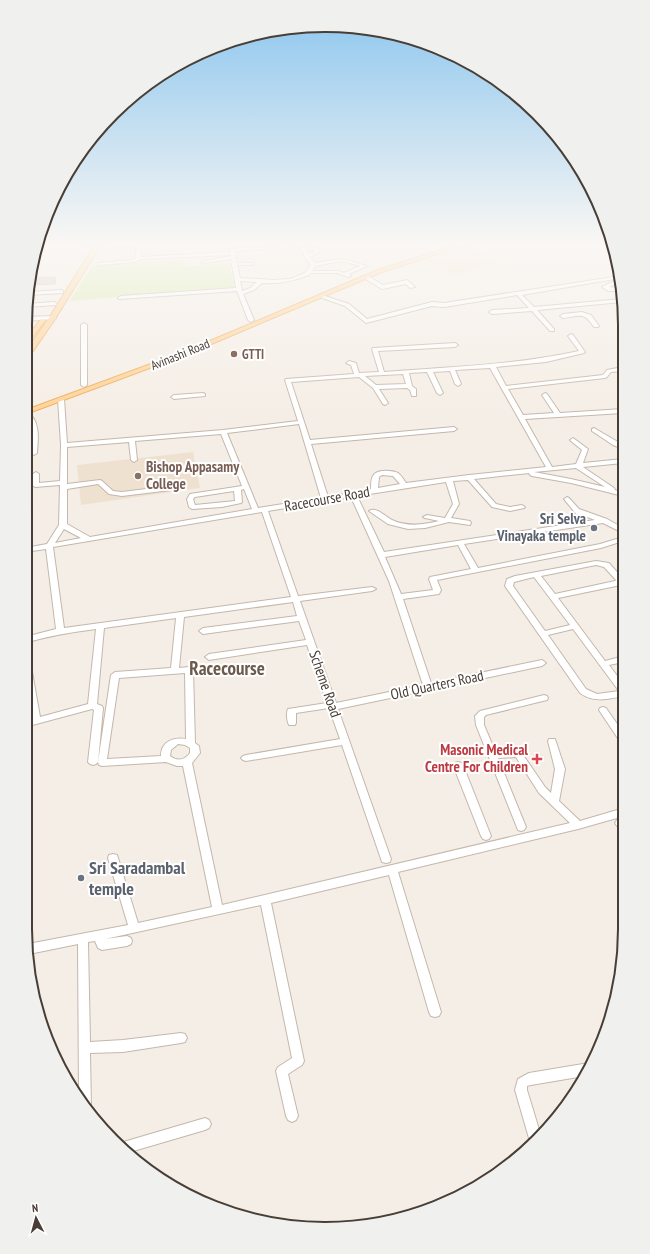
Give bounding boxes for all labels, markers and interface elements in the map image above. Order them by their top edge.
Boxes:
street label: Avinashi Road [148,335,212,374]
place label: GTTI [242,346,264,363]
marker: GTTI [229,349,239,359]
place label: Bishop Appasamy College [146,457,240,493]
marker: Bishop Appasamy College [133,471,143,481]
street label: Racecourse Road [283,482,371,515]
place label: Sri Selva Vinayaka temple [496,509,586,545]
marker: Sri Selva Vinayaka temple [589,523,599,533]
street label: Scheme Road [305,648,346,720]
district label: Racecourse [189,656,265,680]
street label: Old Quarters Road [389,665,485,704]
place label: Masonic Medical Centre For Children [425,740,528,776]
marker: Masonic Medical Centre For Children [531,753,543,765]
place label: Sri Saradambal temple [89,856,186,900]
marker: Sri Saradambal temple [76,873,86,883]
north arrow [16,1198,56,1238]
text: N [31,1201,39,1215]

